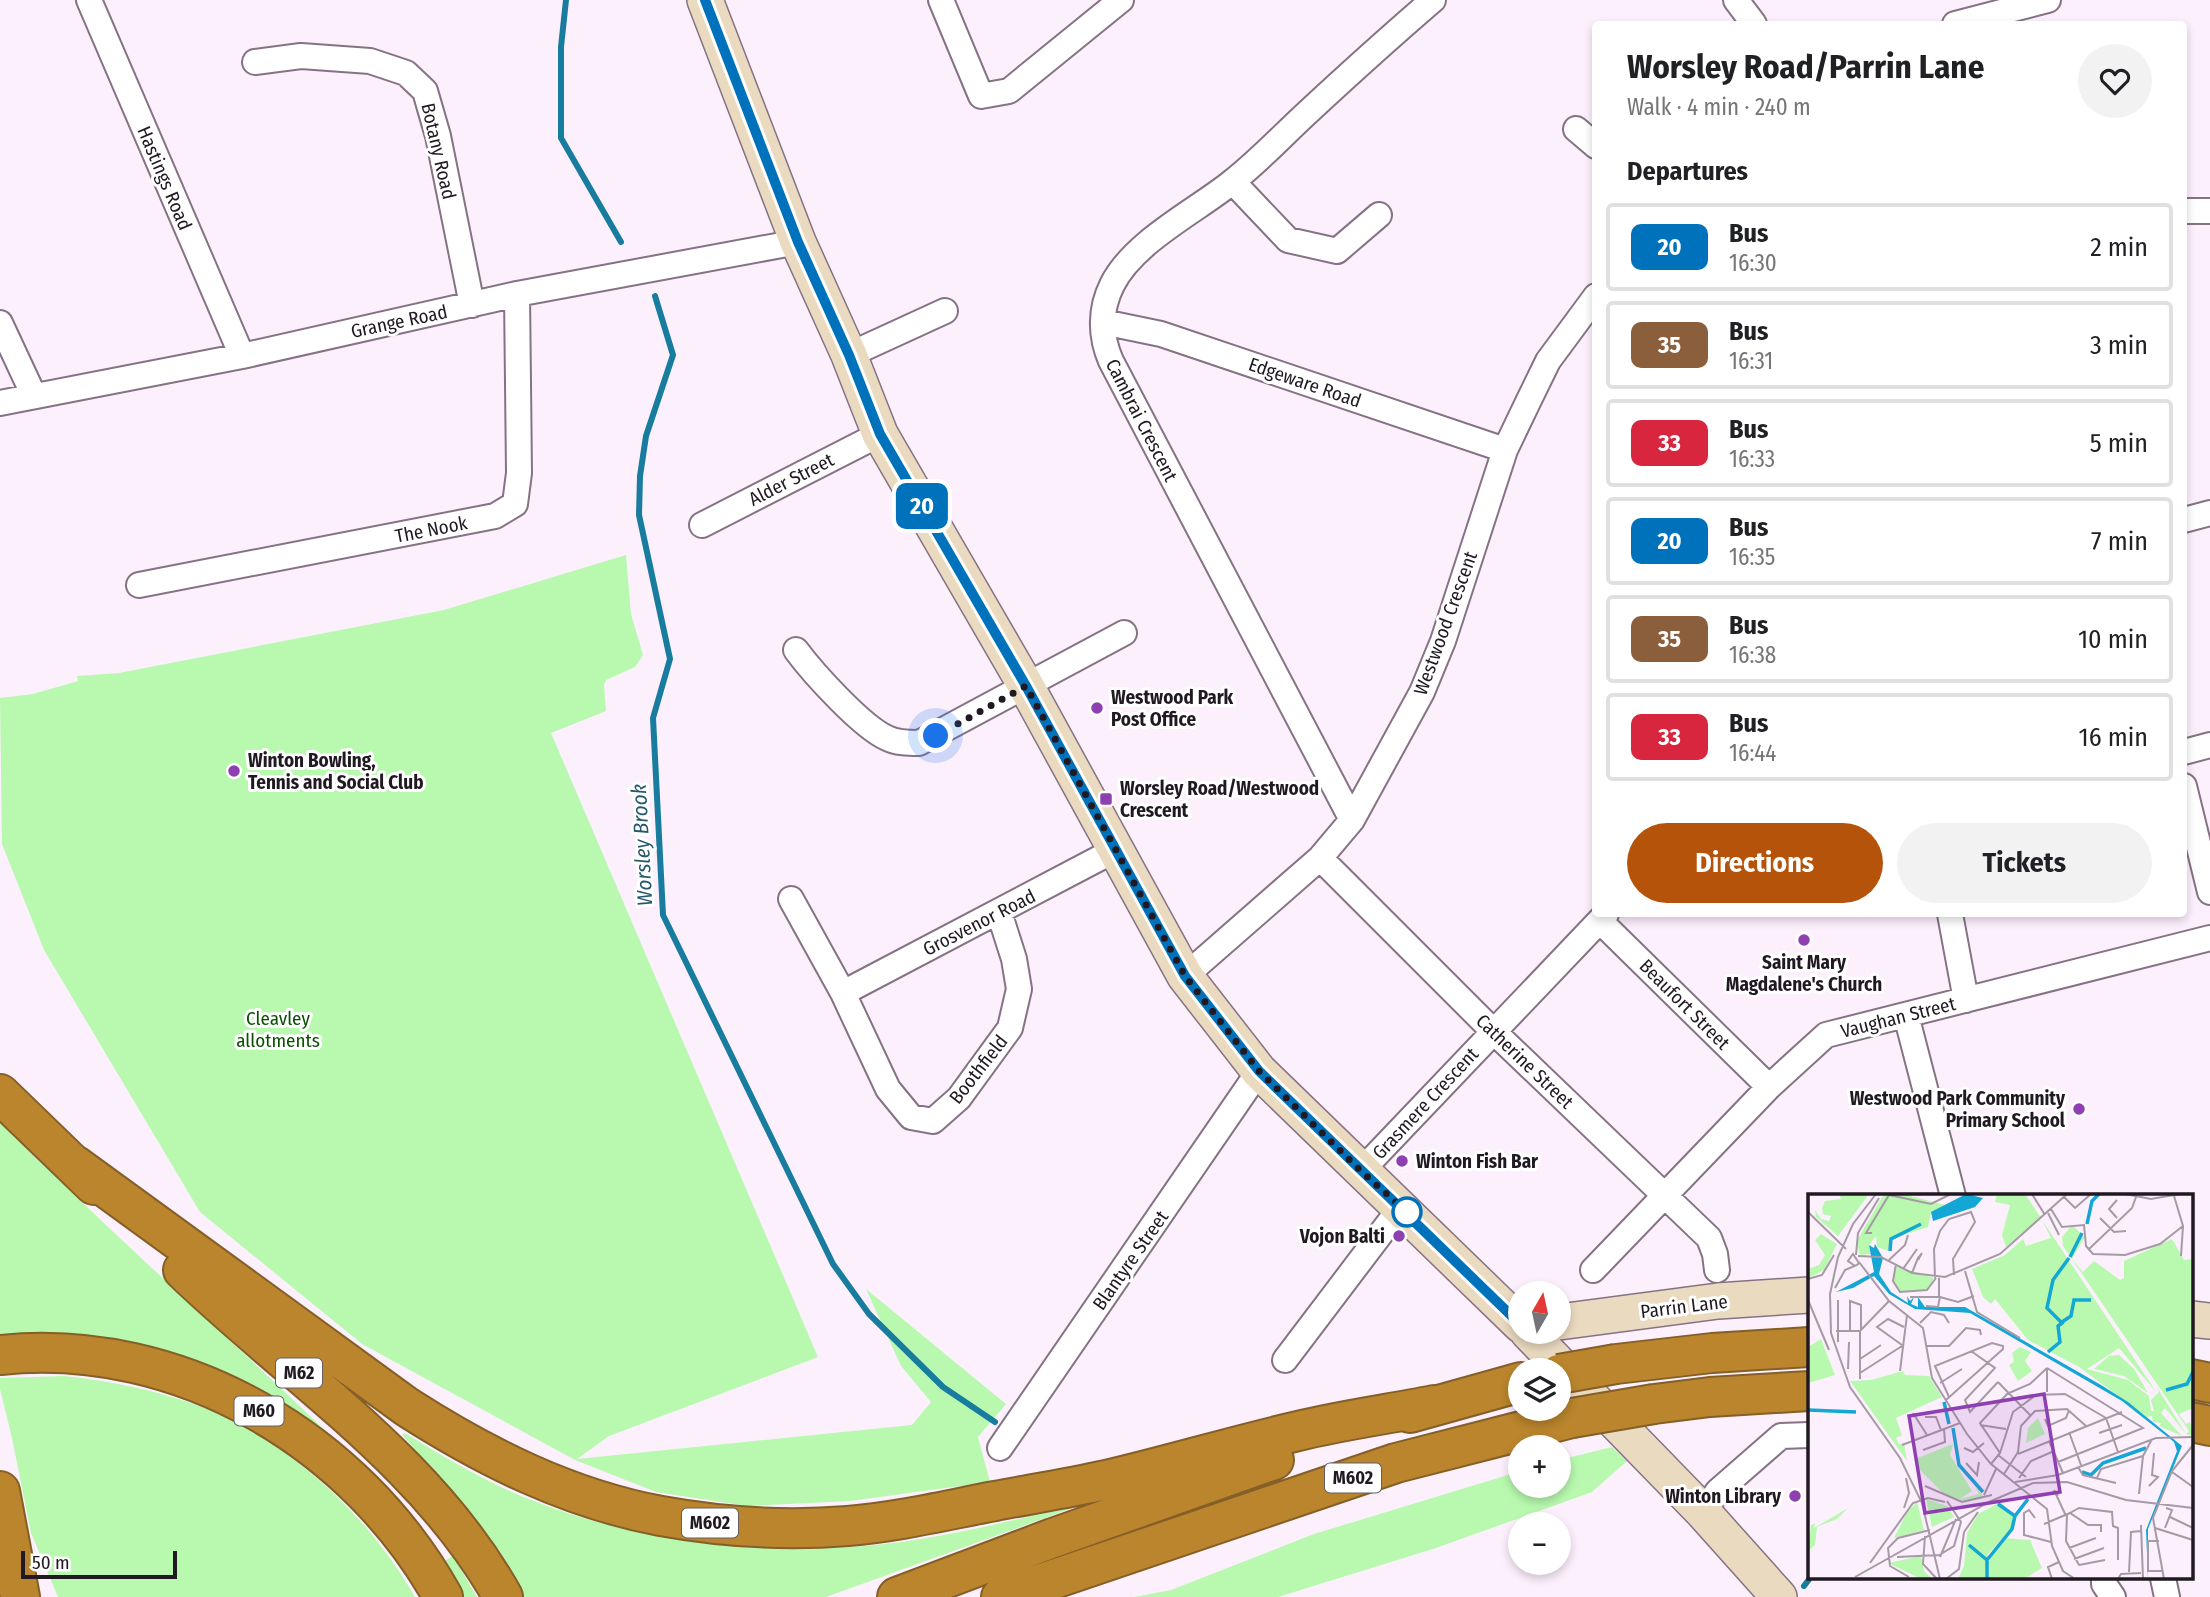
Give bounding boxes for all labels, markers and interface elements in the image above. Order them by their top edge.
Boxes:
button: heart [2078,44,2152,118]
text: Worsley Road/Parrin Lane [1627,47,1984,87]
text: Walk · 4 min · 240 m [1627,93,1811,121]
street label: Botany Road [416,101,461,201]
street label: Hastings Road [132,123,197,234]
text: Departures [1627,156,1748,187]
text: Bus [1729,218,1768,249]
text: 2 min [2090,232,2148,263]
text: 20 [1657,233,1682,261]
text: 16:30 [1729,249,1777,277]
street label: Grange Road [349,300,449,343]
text: Bus [1729,316,1768,347]
text: 3 min [2090,330,2148,361]
text: 35 [1658,331,1681,359]
text: 16:31 [1729,347,1773,375]
street label: Edgeware Road [1246,352,1364,412]
street label: Cambrai Crescent [1101,355,1183,486]
text: Bus [1729,414,1768,445]
text: 5 min [2090,428,2148,459]
text: 33 [1658,429,1681,457]
text: 16:33 [1729,445,1775,473]
street label: Alder Street [745,448,838,511]
line badge: 20 [890,483,954,529]
text: 20 [910,492,934,520]
street label: The Nook [393,511,469,548]
text: Bus [1729,512,1768,543]
text: 7 min [2091,526,2148,557]
text: 20 [1657,527,1682,555]
text: 16:35 [1729,543,1775,571]
street label: Westwood Crescent [1409,547,1482,698]
text: Bus [1729,610,1768,641]
text: 10 min [2078,624,2148,655]
text: 35 [1658,625,1681,653]
text: 16:38 [1729,641,1776,669]
place label: Westwood Park Post Office [1111,686,1234,731]
marker: Westwood Park Post Office [1089,700,1105,716]
text: Bus [1729,708,1768,739]
your location [918,718,953,753]
text: 16 min [2079,722,2148,753]
text: 33 [1658,723,1681,751]
text: 16:44 [1729,739,1776,767]
place label: Winton Bowling, Tennis and Social Club [248,749,423,794]
marker: Winton Bowling, Tennis and Social Club [226,763,242,779]
place label: Worsley Road/Westwood Crescent [1120,777,1319,822]
water label: Worsley Brook [626,783,658,907]
marker: Worsley Road/Westwood Crescent [1098,791,1114,807]
button: Directions [1627,823,1883,903]
button: Tickets [1897,823,2152,903]
street label: Grosvenor Road [919,884,1039,961]
marker: Saint Mary Magdalene's Church [1796,932,1812,948]
place label: Saint Mary Magdalene's Church [1726,951,1882,996]
street label: Beaufort Street [1635,954,1735,1055]
street label: Vaughan Street [1838,992,1959,1043]
park label: Cleavley allotments [236,1007,320,1052]
street label: Catherine Street [1471,1009,1579,1114]
street label: Boothfield [944,1030,1012,1108]
street label: Grasmere Crescent [1368,1042,1484,1164]
place label: Westwood Park Community Primary School [1850,1087,2066,1132]
marker: Westwood Park Community Primary School [2071,1101,2087,1117]
place label: Winton Fish Bar [1416,1150,1539,1173]
marker: Winton Fish Bar [1394,1153,1410,1169]
inset map [1808,1194,2192,1580]
unlabelled marker [1392,1197,1422,1227]
street label: Blantyre Street [1088,1206,1174,1314]
place label: Vojon Balti [1299,1225,1385,1248]
marker: Vojon Balti [1391,1228,1407,1244]
north arrow [1508,1281,1572,1344]
map controls [1508,1281,1571,1575]
street label: Parrin Lane [1639,1290,1729,1323]
road number: M62 [276,1358,322,1388]
button: layers [1508,1358,1571,1421]
road number: M60 [234,1396,284,1426]
button: + [1508,1435,1571,1498]
road number: M602 [1325,1464,1381,1492]
place label: Winton Library [1665,1485,1782,1508]
marker: Winton Library [1787,1488,1803,1504]
road number: M602 [682,1508,738,1538]
button: − [1508,1512,1571,1575]
scale bar [21,1548,177,1580]
text: 50 m [32,1551,70,1574]

